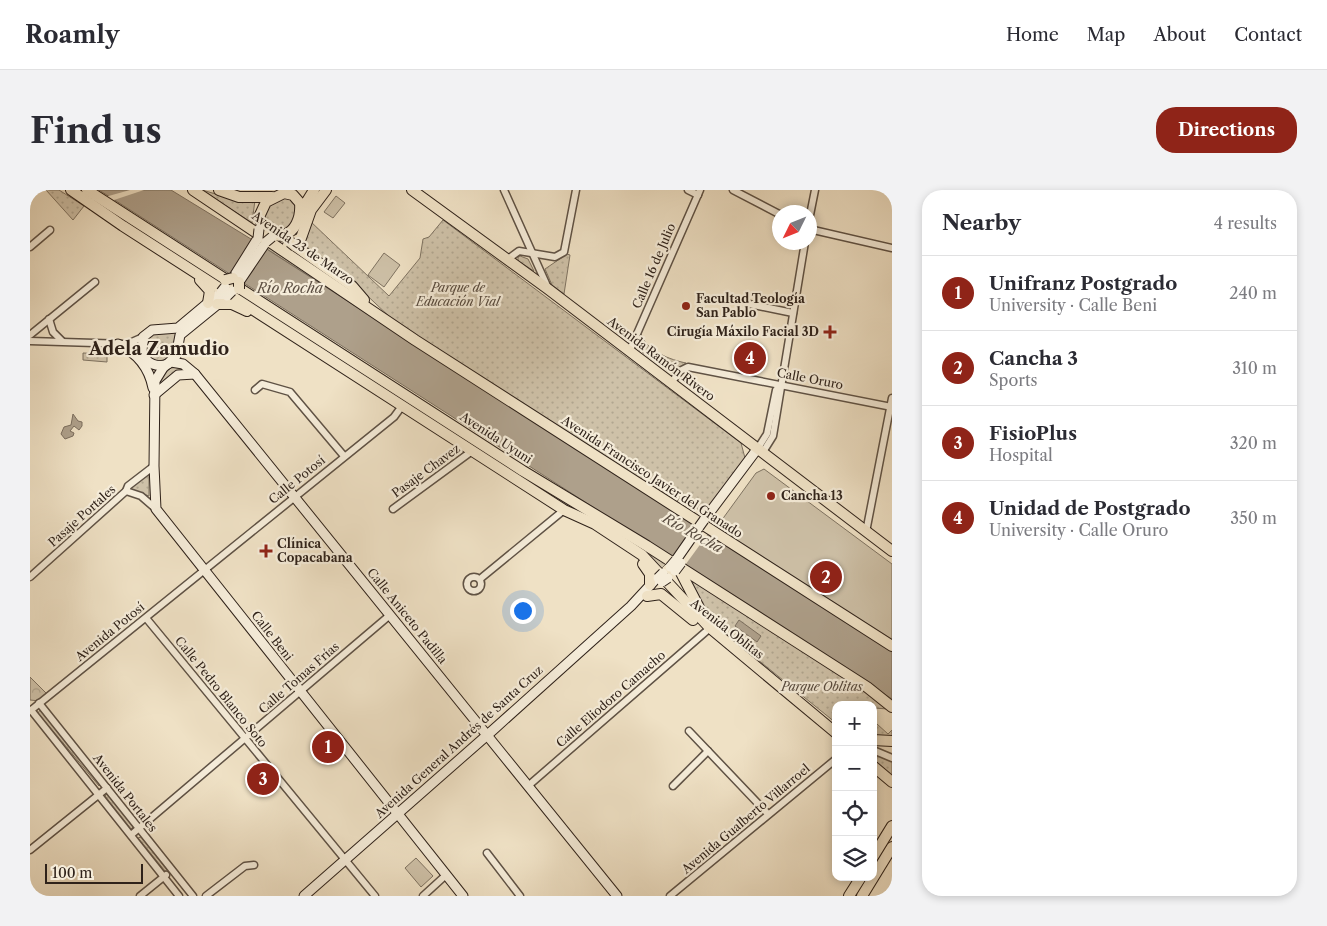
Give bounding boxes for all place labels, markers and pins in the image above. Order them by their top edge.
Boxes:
place label: Facultad Teología San Pablo [696,291,806,320]
marker: Facultad Teología San Pablo [680,300,692,312]
place label: Cirugía Máxilo Facial 3D [667,324,819,339]
marker: Cirugía Máxilo Facial 3D [823,325,837,339]
pin: 4 [734,339,766,377]
place label: Cancha 13 [781,488,843,503]
marker: Cancha 13 [765,490,777,502]
place label: Clínica Copacabana [277,536,354,565]
marker: Clínica Copacabana [259,544,273,558]
pin: 2 [810,558,842,596]
pin: 1 [312,728,344,766]
pin: 3 [247,760,279,798]

